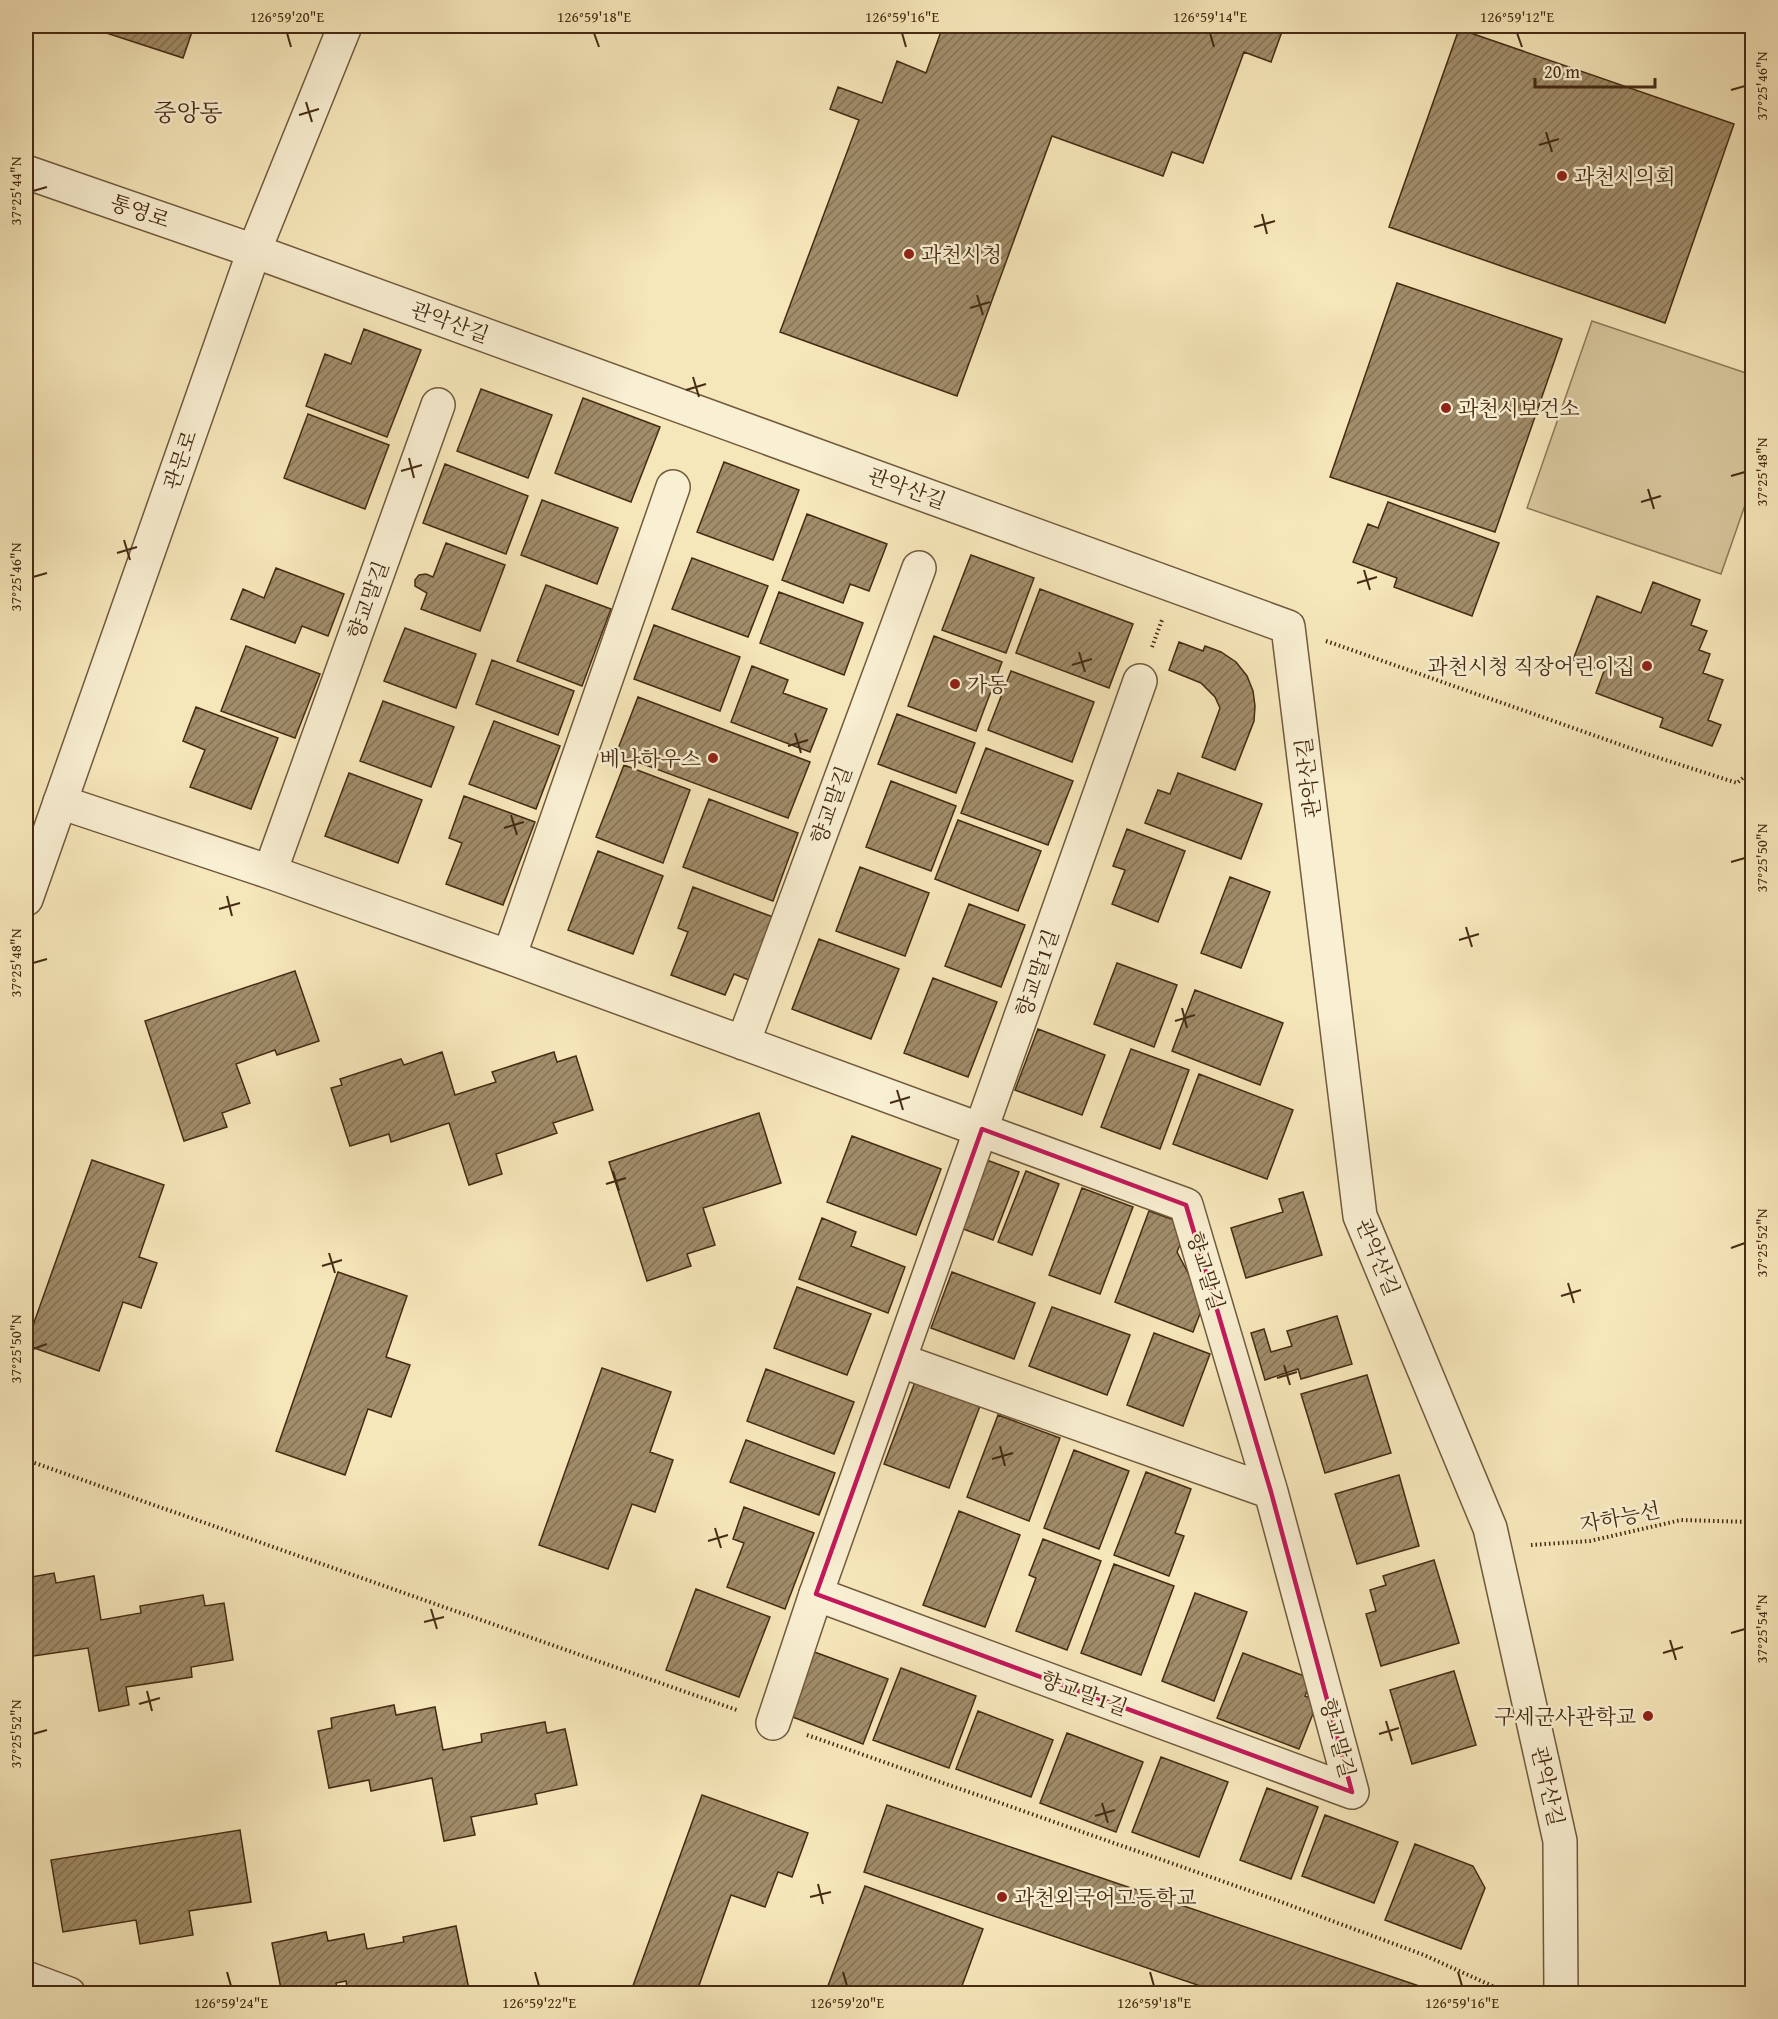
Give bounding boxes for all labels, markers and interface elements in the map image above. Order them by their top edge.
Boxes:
text: 126°59'20"E [250,6,324,27]
text: 126°59'18"E [557,6,631,27]
text: 126°59'16"E [865,6,939,27]
text: 126°59'14"E [1173,6,1247,27]
text: 126°59'12"E [1480,6,1554,27]
scale bar [1535,51,1655,89]
text: 37°25'46"N [1751,51,1772,120]
text: 20 m [1544,58,1580,85]
district label: 중앙동 [153,95,223,130]
text: 37°25'44"N [5,156,26,225]
place label: 과천시의회 [1574,161,1675,192]
marker: 과천시의회 [1555,169,1569,183]
street label: 통영로 [106,186,174,236]
place label: 과천시청 [921,239,1002,270]
marker: 과천시청 [902,247,916,261]
street label: 관악산길 [407,294,493,350]
place label: 과천시보건소 [1458,393,1580,424]
marker: 과천시보건소 [1439,401,1453,415]
street label: 관문로 [155,426,205,494]
text: 37°25'48"N [1751,437,1772,506]
street label: 관악산길 [864,460,950,516]
text: 37°25'46"N [5,542,26,611]
street label: 향교말길 [340,557,396,643]
place label: 과천시청 직장어린이집 [1428,651,1635,682]
marker: 과천시청 직장어린이집 [1640,659,1654,673]
place label: 가동 [967,669,1008,700]
marker: 가동 [948,677,962,691]
street label: 관악산길 [1288,736,1328,820]
place label: 베나하우스 [600,743,701,774]
marker: 베나하우스 [706,751,720,765]
street label: 향교말길 [803,762,859,848]
text: 37°25'50"N [1751,823,1772,892]
street label: 향교말1길 [1007,925,1067,1021]
text: 37°25'48"N [5,928,26,997]
text: 37°25'52"N [1751,1208,1772,1277]
street label: 관악산길 [1348,1214,1408,1300]
street label: 향교말길 [1179,1228,1233,1314]
text: 37°25'50"N [5,1314,26,1383]
street label: 자하능선 [1577,1494,1663,1540]
text: 37°25'54"N [1751,1594,1772,1663]
street label: 향교말1길 [1036,1663,1132,1723]
street label: 향교말길 [1313,1695,1363,1781]
text: 37°25'52"N [5,1699,26,1768]
place label: 구세군사관학교 [1494,1701,1636,1732]
marker: 구세군사관학교 [1641,1709,1655,1723]
street label: 관악산길 [1524,1743,1572,1829]
place label: 과천외국어고등학교 [1014,1882,1197,1913]
marker: 과천외국어고등학교 [995,1890,1009,1904]
text: 126°59'24"E [194,1992,268,2013]
text: 126°59'22"E [502,1992,576,2013]
text: 126°59'20"E [810,1992,884,2013]
text: 126°59'18"E [1117,1992,1191,2013]
text: 126°59'16"E [1425,1992,1499,2013]

